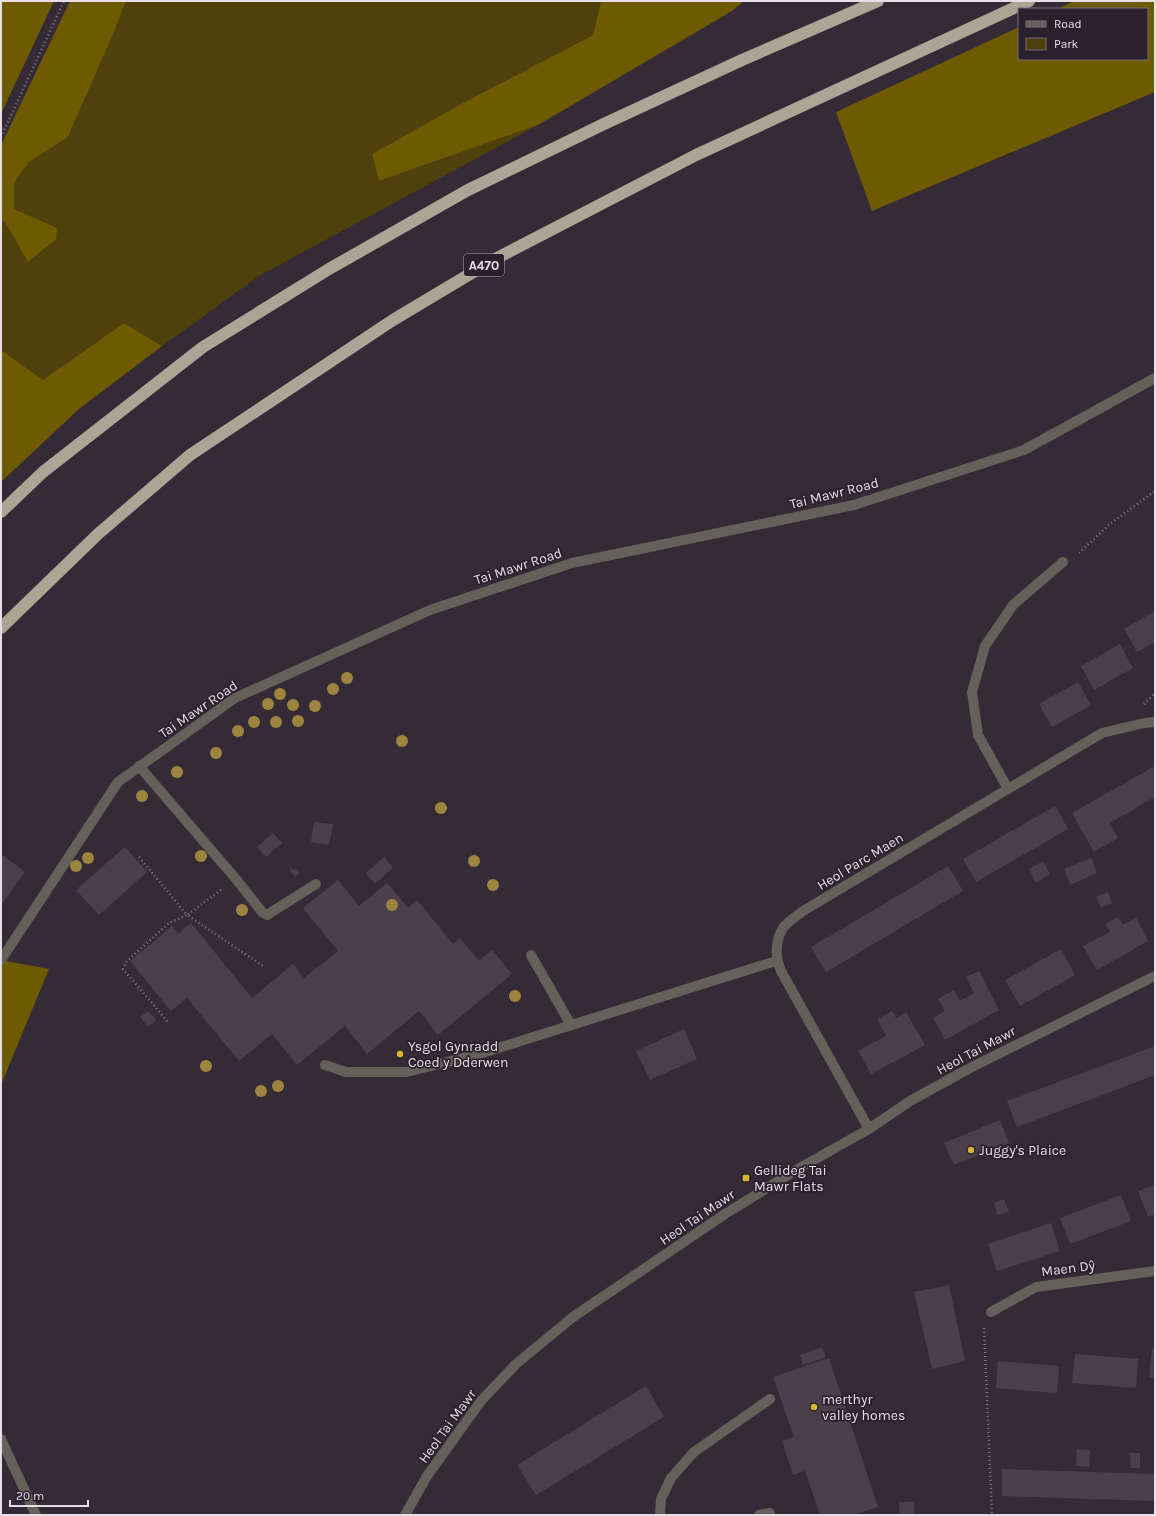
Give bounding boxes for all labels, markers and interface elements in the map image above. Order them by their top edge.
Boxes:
legend [1018,8,1148,60]
text: Road [1054,17,1082,31]
text: Park [1054,37,1079,51]
road number: A470 [464,254,504,276]
street label: Tai Mawr Road [788,474,880,513]
street label: Tai Mawr Road [472,544,564,589]
street label: Tai Mawr Road [156,677,241,742]
street label: Heol Parc Maen [814,829,907,894]
street label: Heol Tai Mawr [934,1022,1020,1078]
place label: Ysgol Gynradd Coed y Dderwen [408,1038,508,1071]
marker: Ysgol Gynradd Coed y Dderwen [395,1049,405,1059]
place label: Juggy's Plaice [979,1142,1066,1159]
marker: Juggy's Plaice [966,1145,976,1155]
place label: Gellideg Tai Mawr Flats [754,1162,827,1195]
marker: Gellideg Tai Mawr Flats [741,1173,751,1183]
street label: Heol Tai Mawr [656,1185,739,1249]
street label: Maen Dŷ [1040,1257,1097,1280]
street label: Heol Tai Mawr [415,1385,480,1467]
place label: merthyr valley homes [822,1391,905,1424]
marker: merthyr valley homes [809,1402,819,1412]
scale bar [10,1482,88,1508]
text: 20 m [16,1489,44,1503]

